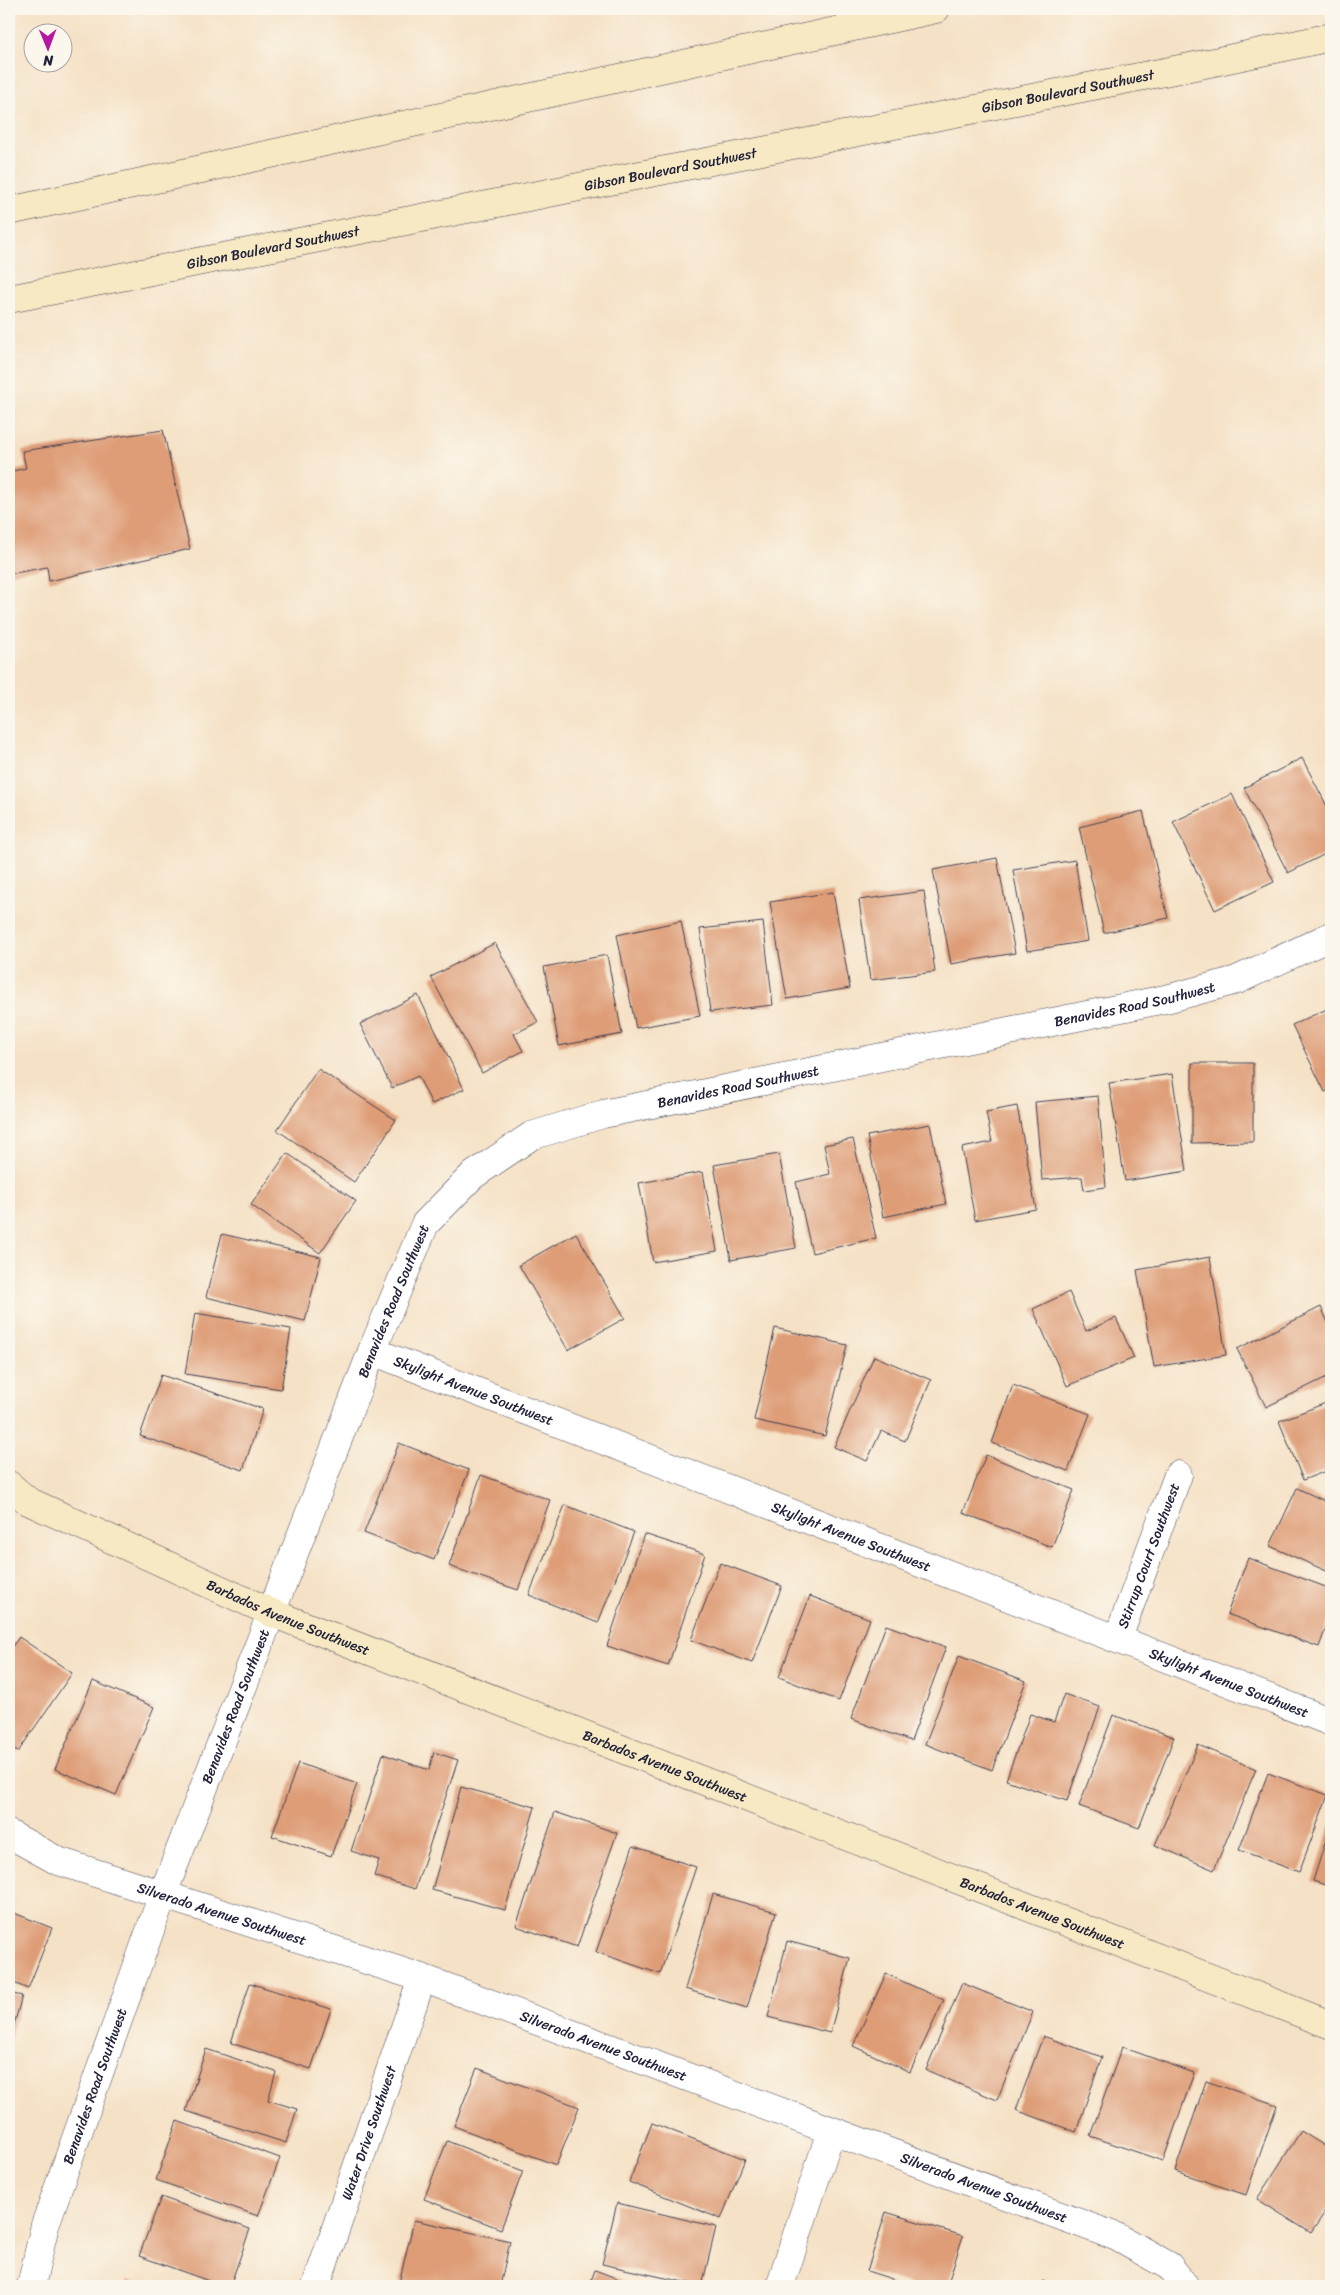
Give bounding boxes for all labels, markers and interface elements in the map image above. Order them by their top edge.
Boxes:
north arrow [22,22,72,72]
text: N [43,48,54,73]
street label: Gibson Boulevard Southwest [979,62,1158,121]
street label: Gibson Boulevard Southwest [582,140,760,199]
street label: Gibson Boulevard Southwest [185,218,363,277]
street label: Benavides Road Southwest [1052,974,1218,1034]
street label: Benavides Road Southwest [655,1058,821,1116]
street label: Benavides Road Southwest [351,1221,436,1382]
street label: Skylight Avenue Southwest [390,1349,557,1433]
street label: Stirrup Court Southwest [1111,1479,1187,1632]
street label: Skylight Avenue Southwest [768,1495,935,1579]
street label: Barbados Avenue Southwest [202,1573,373,1663]
street label: Benavides Road Southwest [195,1626,277,1788]
street label: Skylight Avenue Southwest [1145,1641,1312,1725]
street label: Barbados Avenue Southwest [579,1723,751,1810]
street label: Barbados Avenue Southwest [956,1870,1128,1957]
street label: Silverado Avenue Southwest [134,1875,310,1953]
street label: Silverado Avenue Southwest [516,2004,690,2089]
street label: Benavides Road Southwest [56,2005,134,2168]
street label: Water Drive Southwest [335,2061,404,2203]
street label: Silverado Avenue Southwest [897,2145,1071,2230]

